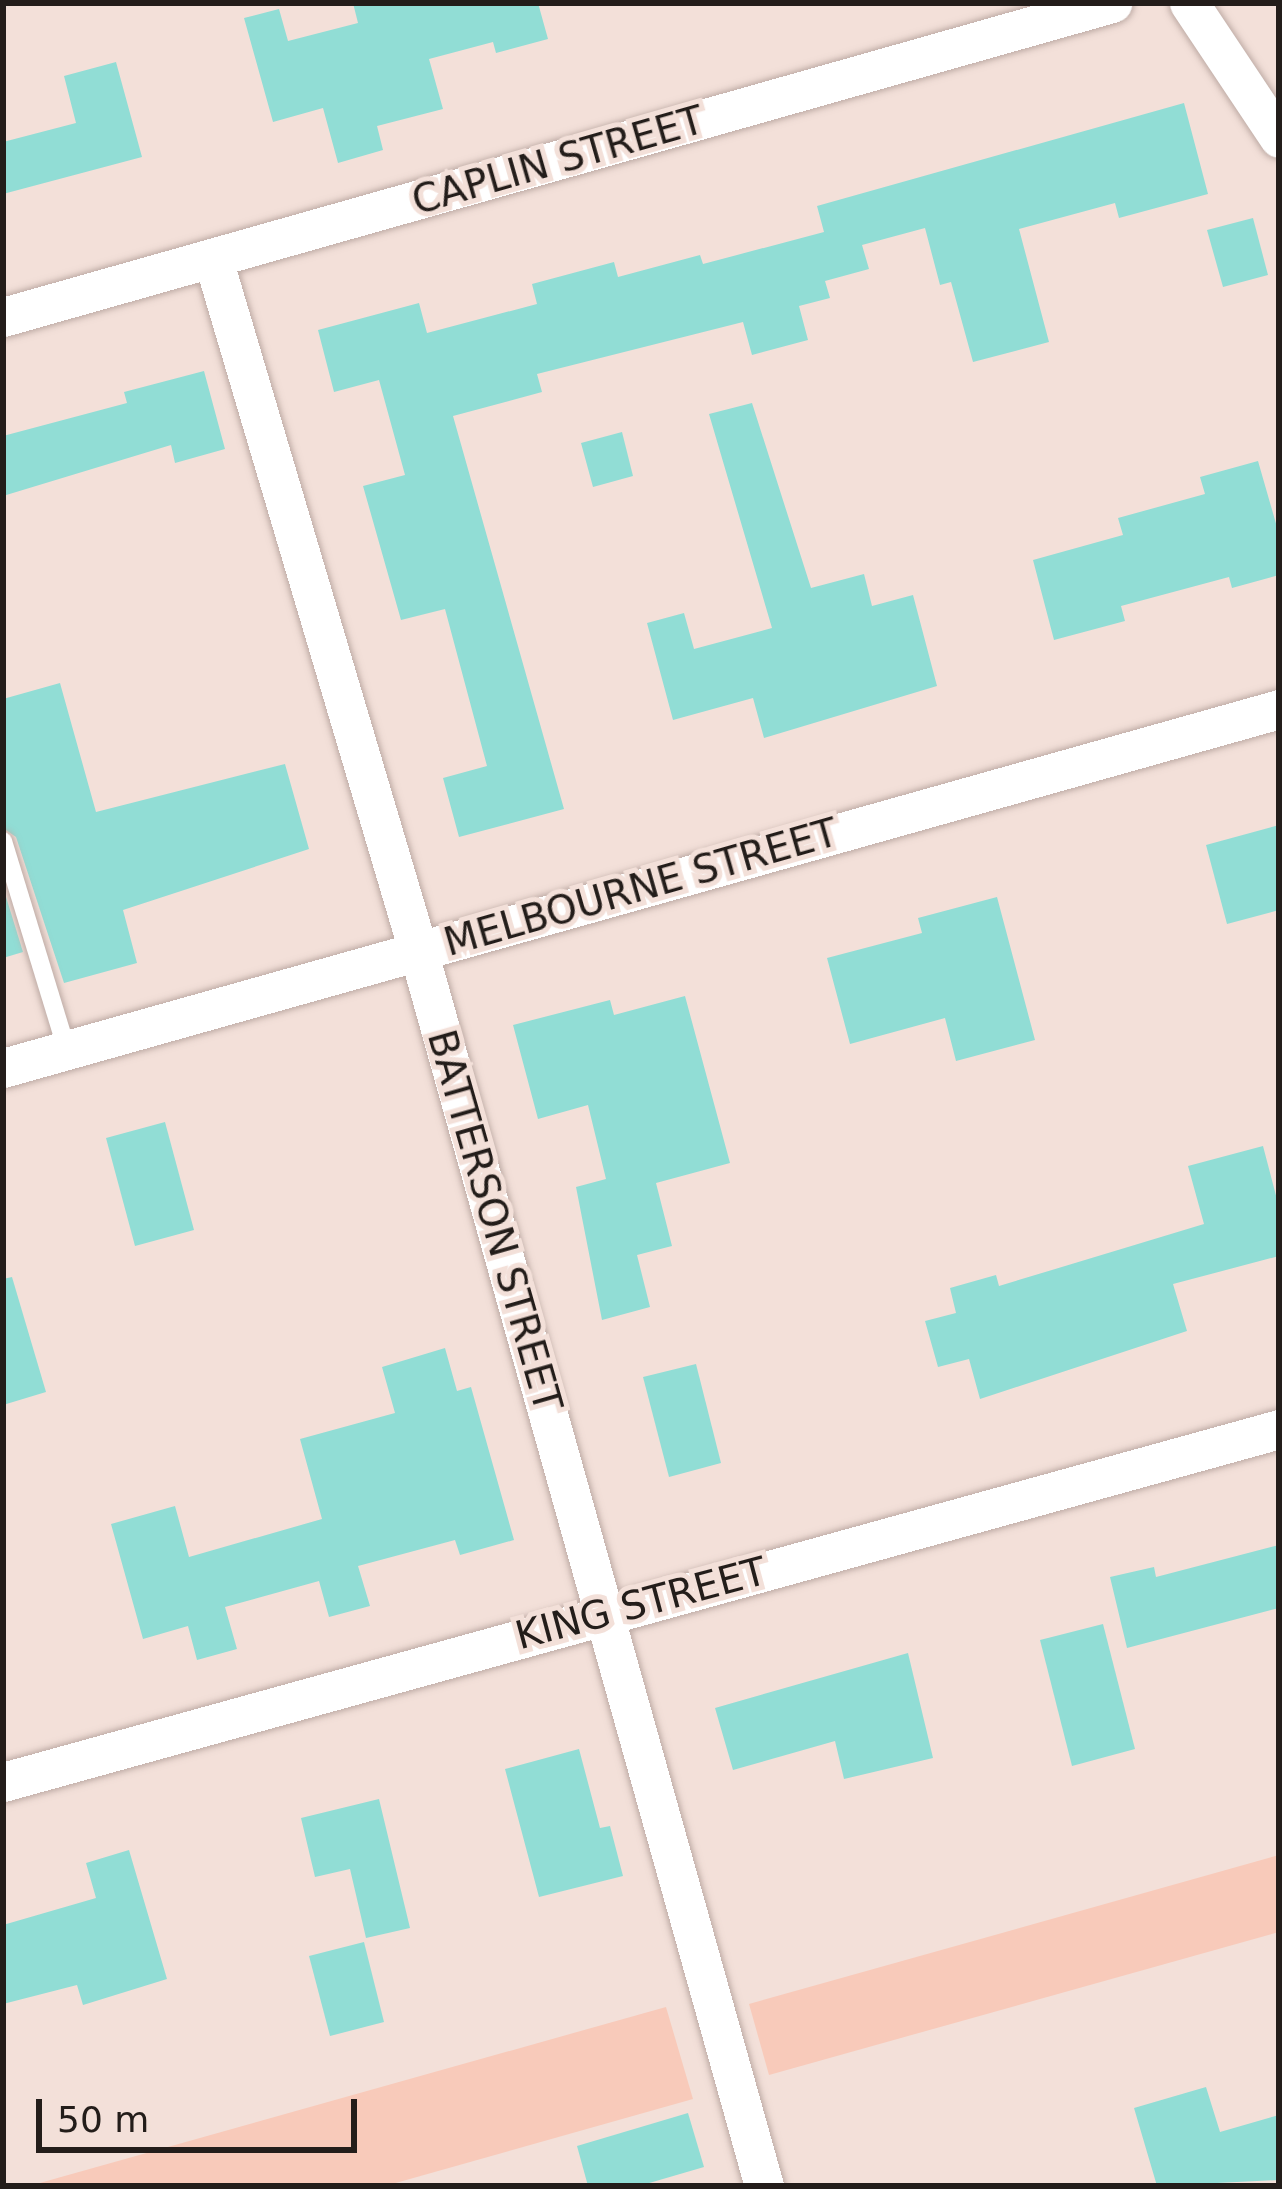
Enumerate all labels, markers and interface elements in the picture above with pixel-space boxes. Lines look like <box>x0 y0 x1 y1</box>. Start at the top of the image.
street label: CAPLIN STREET <box>407 97 709 225</box>
street label: MELBOURNE STREET <box>439 809 843 967</box>
street label: BATTERSON STREET <box>417 1025 571 1417</box>
street label: KING STREET <box>511 1548 771 1660</box>
scale bar <box>42 2075 363 2149</box>
text: 50 m <box>57 2099 149 2140</box>

